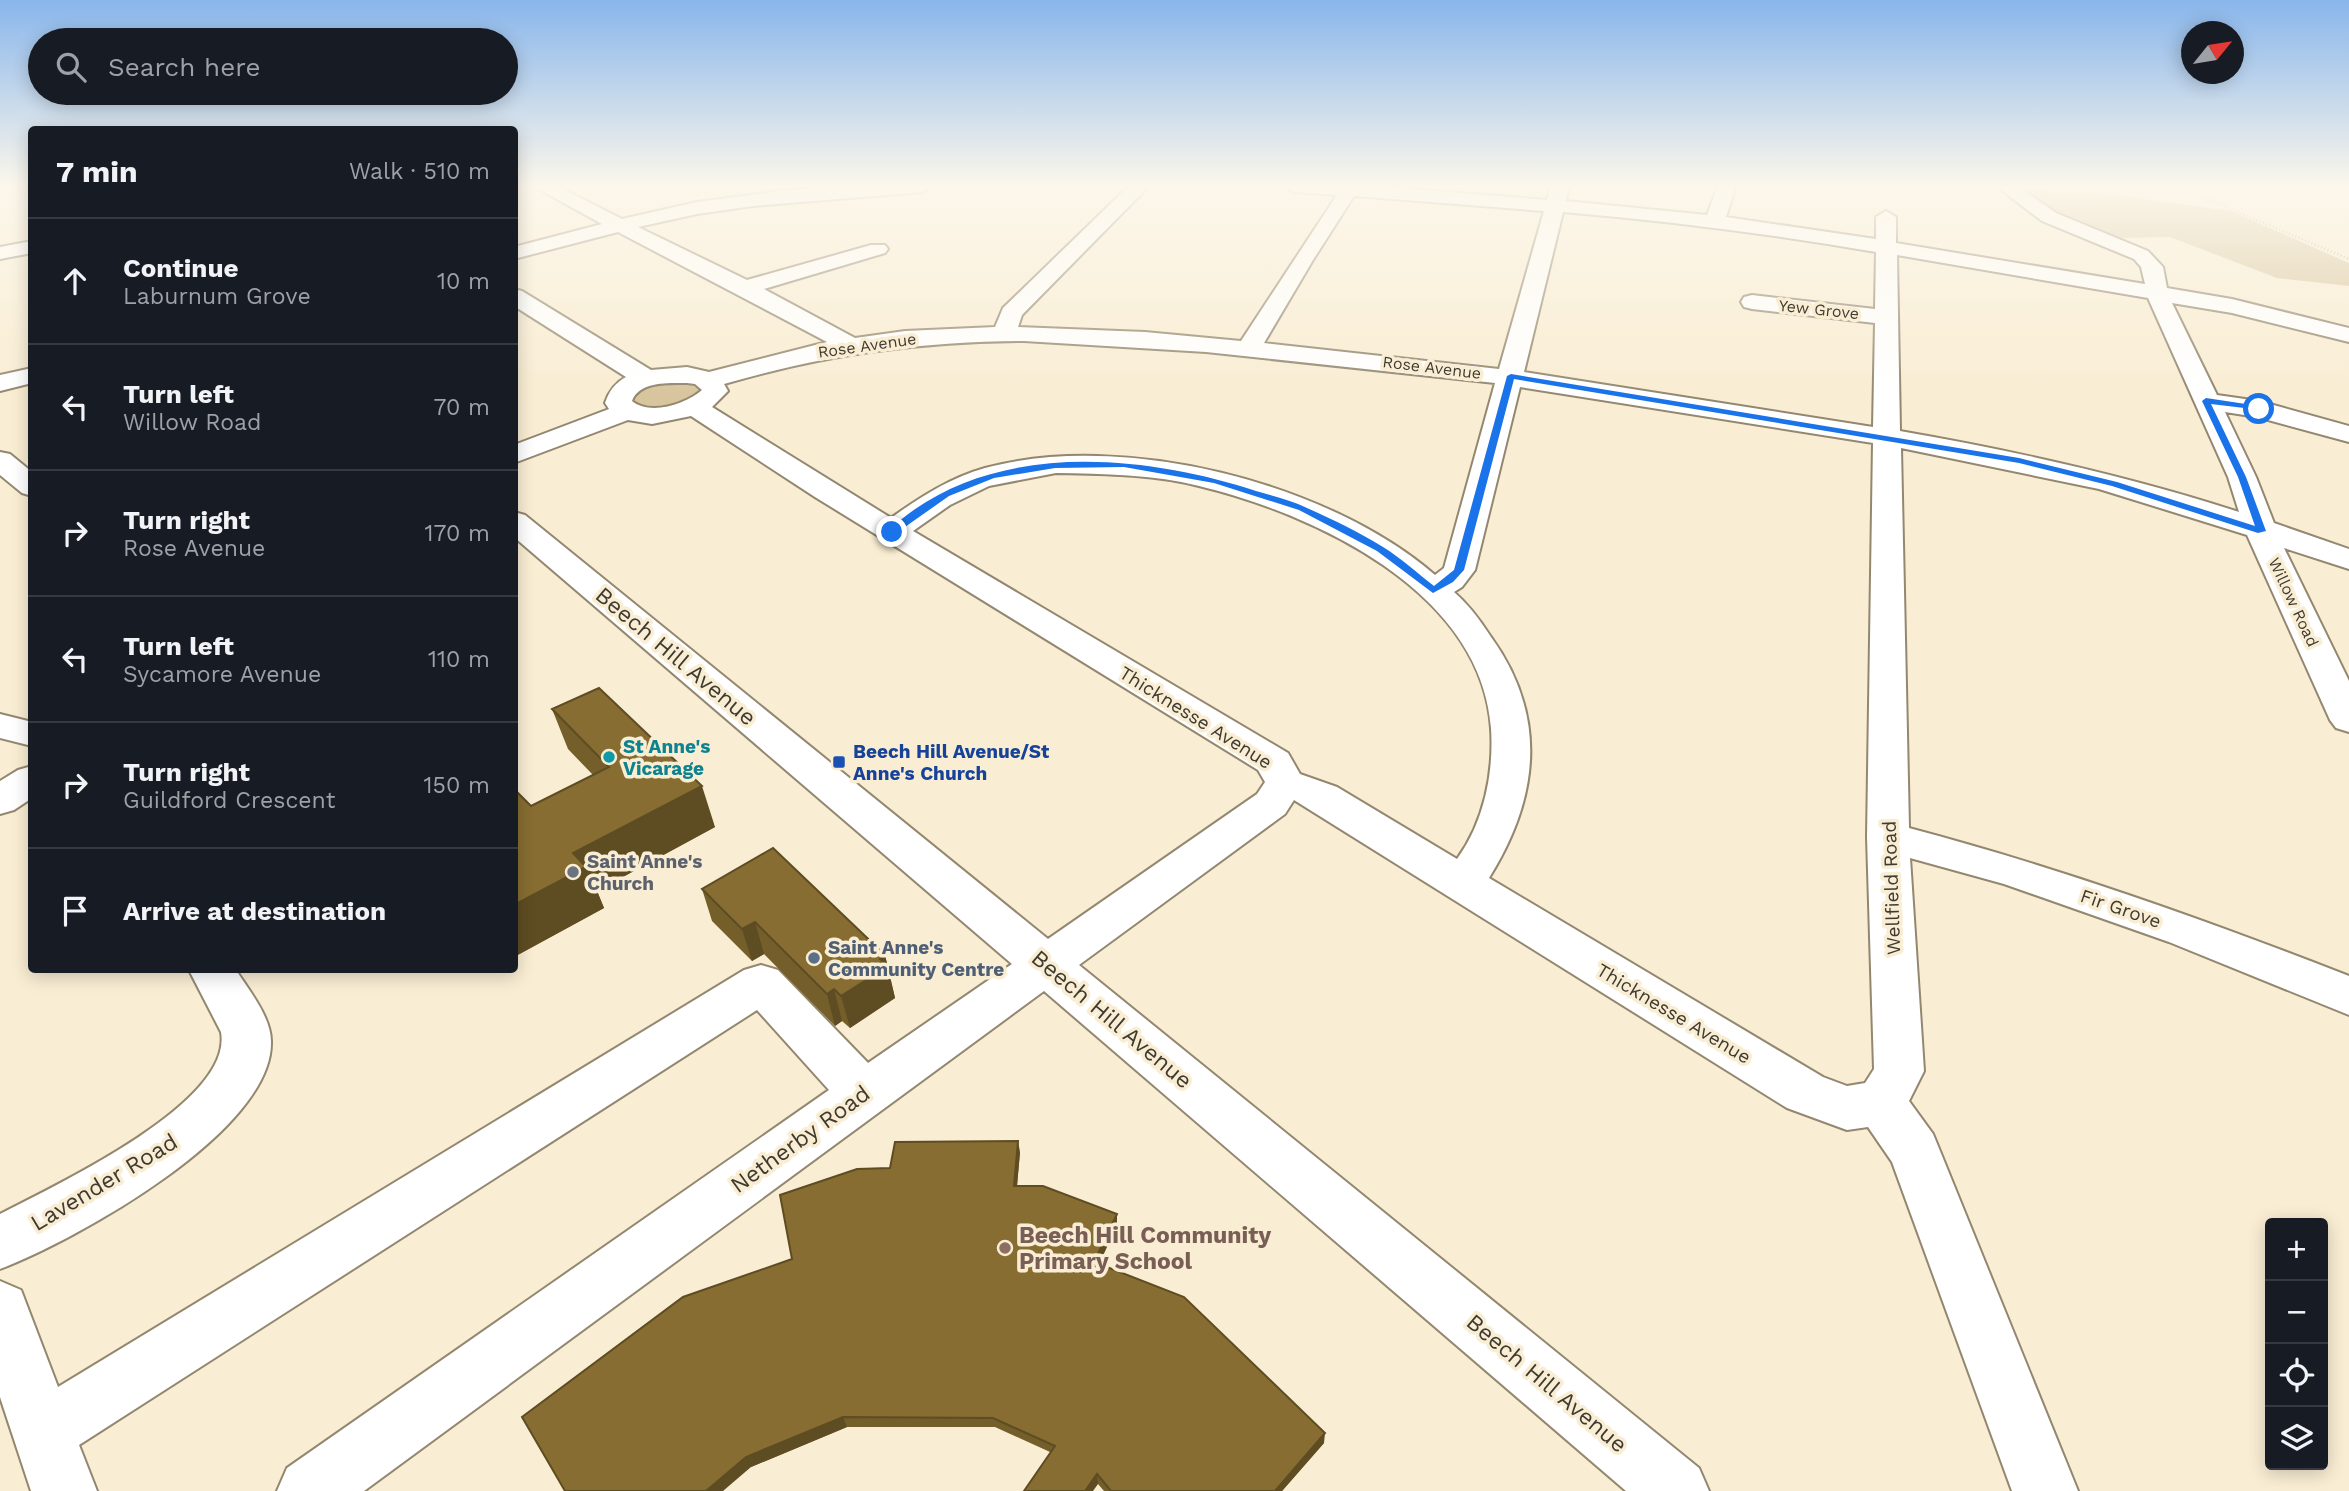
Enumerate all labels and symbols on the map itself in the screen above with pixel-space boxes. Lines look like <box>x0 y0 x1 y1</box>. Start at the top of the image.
north arrow <box>2181 21 2244 84</box>
street label: Yew Grove <box>1778 296 1860 323</box>
street label: Rose Avenue <box>817 329 917 362</box>
street label: Rose Avenue <box>1382 352 1482 383</box>
route start <box>2243 393 2274 424</box>
route end <box>876 516 907 547</box>
street label: Willow Road <box>2265 555 2323 650</box>
street label: Beech Hill Avenue <box>590 581 761 731</box>
street label: Thicknesse Avenue <box>1115 661 1276 774</box>
place label: St Anne's Vicarage <box>623 735 710 780</box>
place label: Beech Hill Avenue/St Anne's Church <box>853 740 1050 785</box>
marker: St Anne's Vicarage <box>601 749 617 765</box>
marker: Beech Hill Avenue/St Anne's Church <box>831 754 847 770</box>
street label: Wellfield Road <box>1878 820 1905 955</box>
place label: Saint Anne's Church <box>587 850 703 895</box>
marker: Saint Anne's Church <box>565 864 581 880</box>
street label: Fir Grove <box>2077 884 2164 933</box>
place label: Saint Anne's Community Centre <box>828 936 1004 981</box>
street label: Beech Hill Avenue <box>1026 944 1197 1094</box>
marker: Saint Anne's Community Centre <box>806 950 822 966</box>
street label: Thicknesse Avenue <box>1592 958 1755 1069</box>
street label: Netherby Road <box>725 1080 875 1199</box>
street label: Lavender Road <box>26 1128 183 1237</box>
place label: Beech Hill Community Primary School <box>1019 1222 1271 1275</box>
marker: Beech Hill Community Primary School <box>997 1240 1013 1256</box>
street label: Beech Hill Avenue <box>1461 1308 1632 1458</box>

